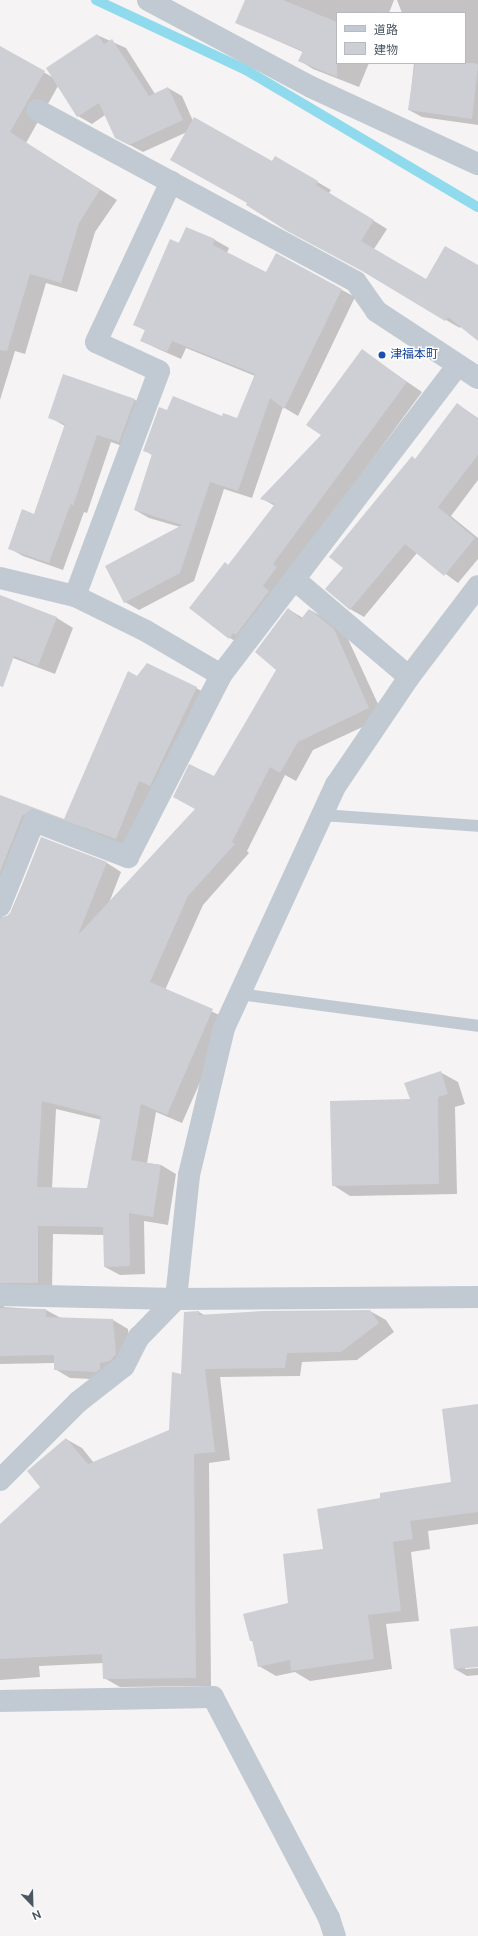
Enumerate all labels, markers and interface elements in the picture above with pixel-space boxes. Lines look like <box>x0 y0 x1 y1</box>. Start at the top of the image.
legend <box>336 12 466 64</box>
text: 道路 <box>374 23 398 37</box>
text: 建物 <box>374 43 398 57</box>
place label: 津福本町 <box>390 348 438 362</box>
marker: 津福本町 <box>377 350 387 360</box>
north arrow <box>12 1884 52 1924</box>
text: N <box>30 1908 43 1922</box>

